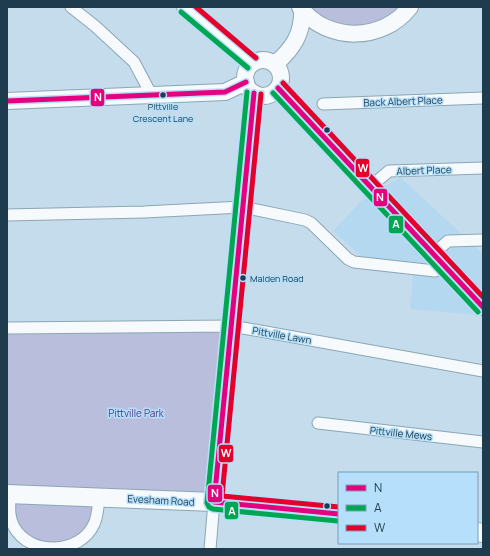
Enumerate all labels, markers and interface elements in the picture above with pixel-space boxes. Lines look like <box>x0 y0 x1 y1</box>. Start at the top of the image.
line badge: N <box>90 88 105 107</box>
text: N <box>94 89 102 104</box>
marker: Pittville Crescent Lane <box>158 90 168 100</box>
street label: Back Albert Place <box>363 93 443 109</box>
place label: Pittville Crescent Lane <box>133 100 193 125</box>
unlabelled marker <box>322 125 332 135</box>
line badge: W <box>355 158 370 178</box>
text: W <box>358 160 369 175</box>
street label: Albert Place <box>396 162 452 178</box>
line badge: N <box>373 188 388 207</box>
text: N <box>376 189 384 204</box>
line badge: A <box>388 215 404 234</box>
text: A <box>392 216 400 231</box>
place label: Malden Road <box>250 272 304 285</box>
marker: Malden Road <box>238 273 248 283</box>
street label: Pittville Lawn <box>251 323 313 347</box>
park label: Pittville Park <box>108 406 165 420</box>
street label: Pittville Mews <box>369 423 433 443</box>
line badge: W <box>218 444 234 463</box>
text: W <box>221 445 232 460</box>
legend <box>338 472 478 544</box>
text: N <box>374 479 382 496</box>
line badge: N <box>207 484 223 503</box>
text: N <box>211 485 219 500</box>
street label: Evesham Road <box>127 491 195 509</box>
text: A <box>374 499 382 516</box>
line badge: A <box>224 501 239 520</box>
unlabelled marker <box>322 501 332 511</box>
text: A <box>228 503 236 518</box>
text: W <box>374 519 386 536</box>

